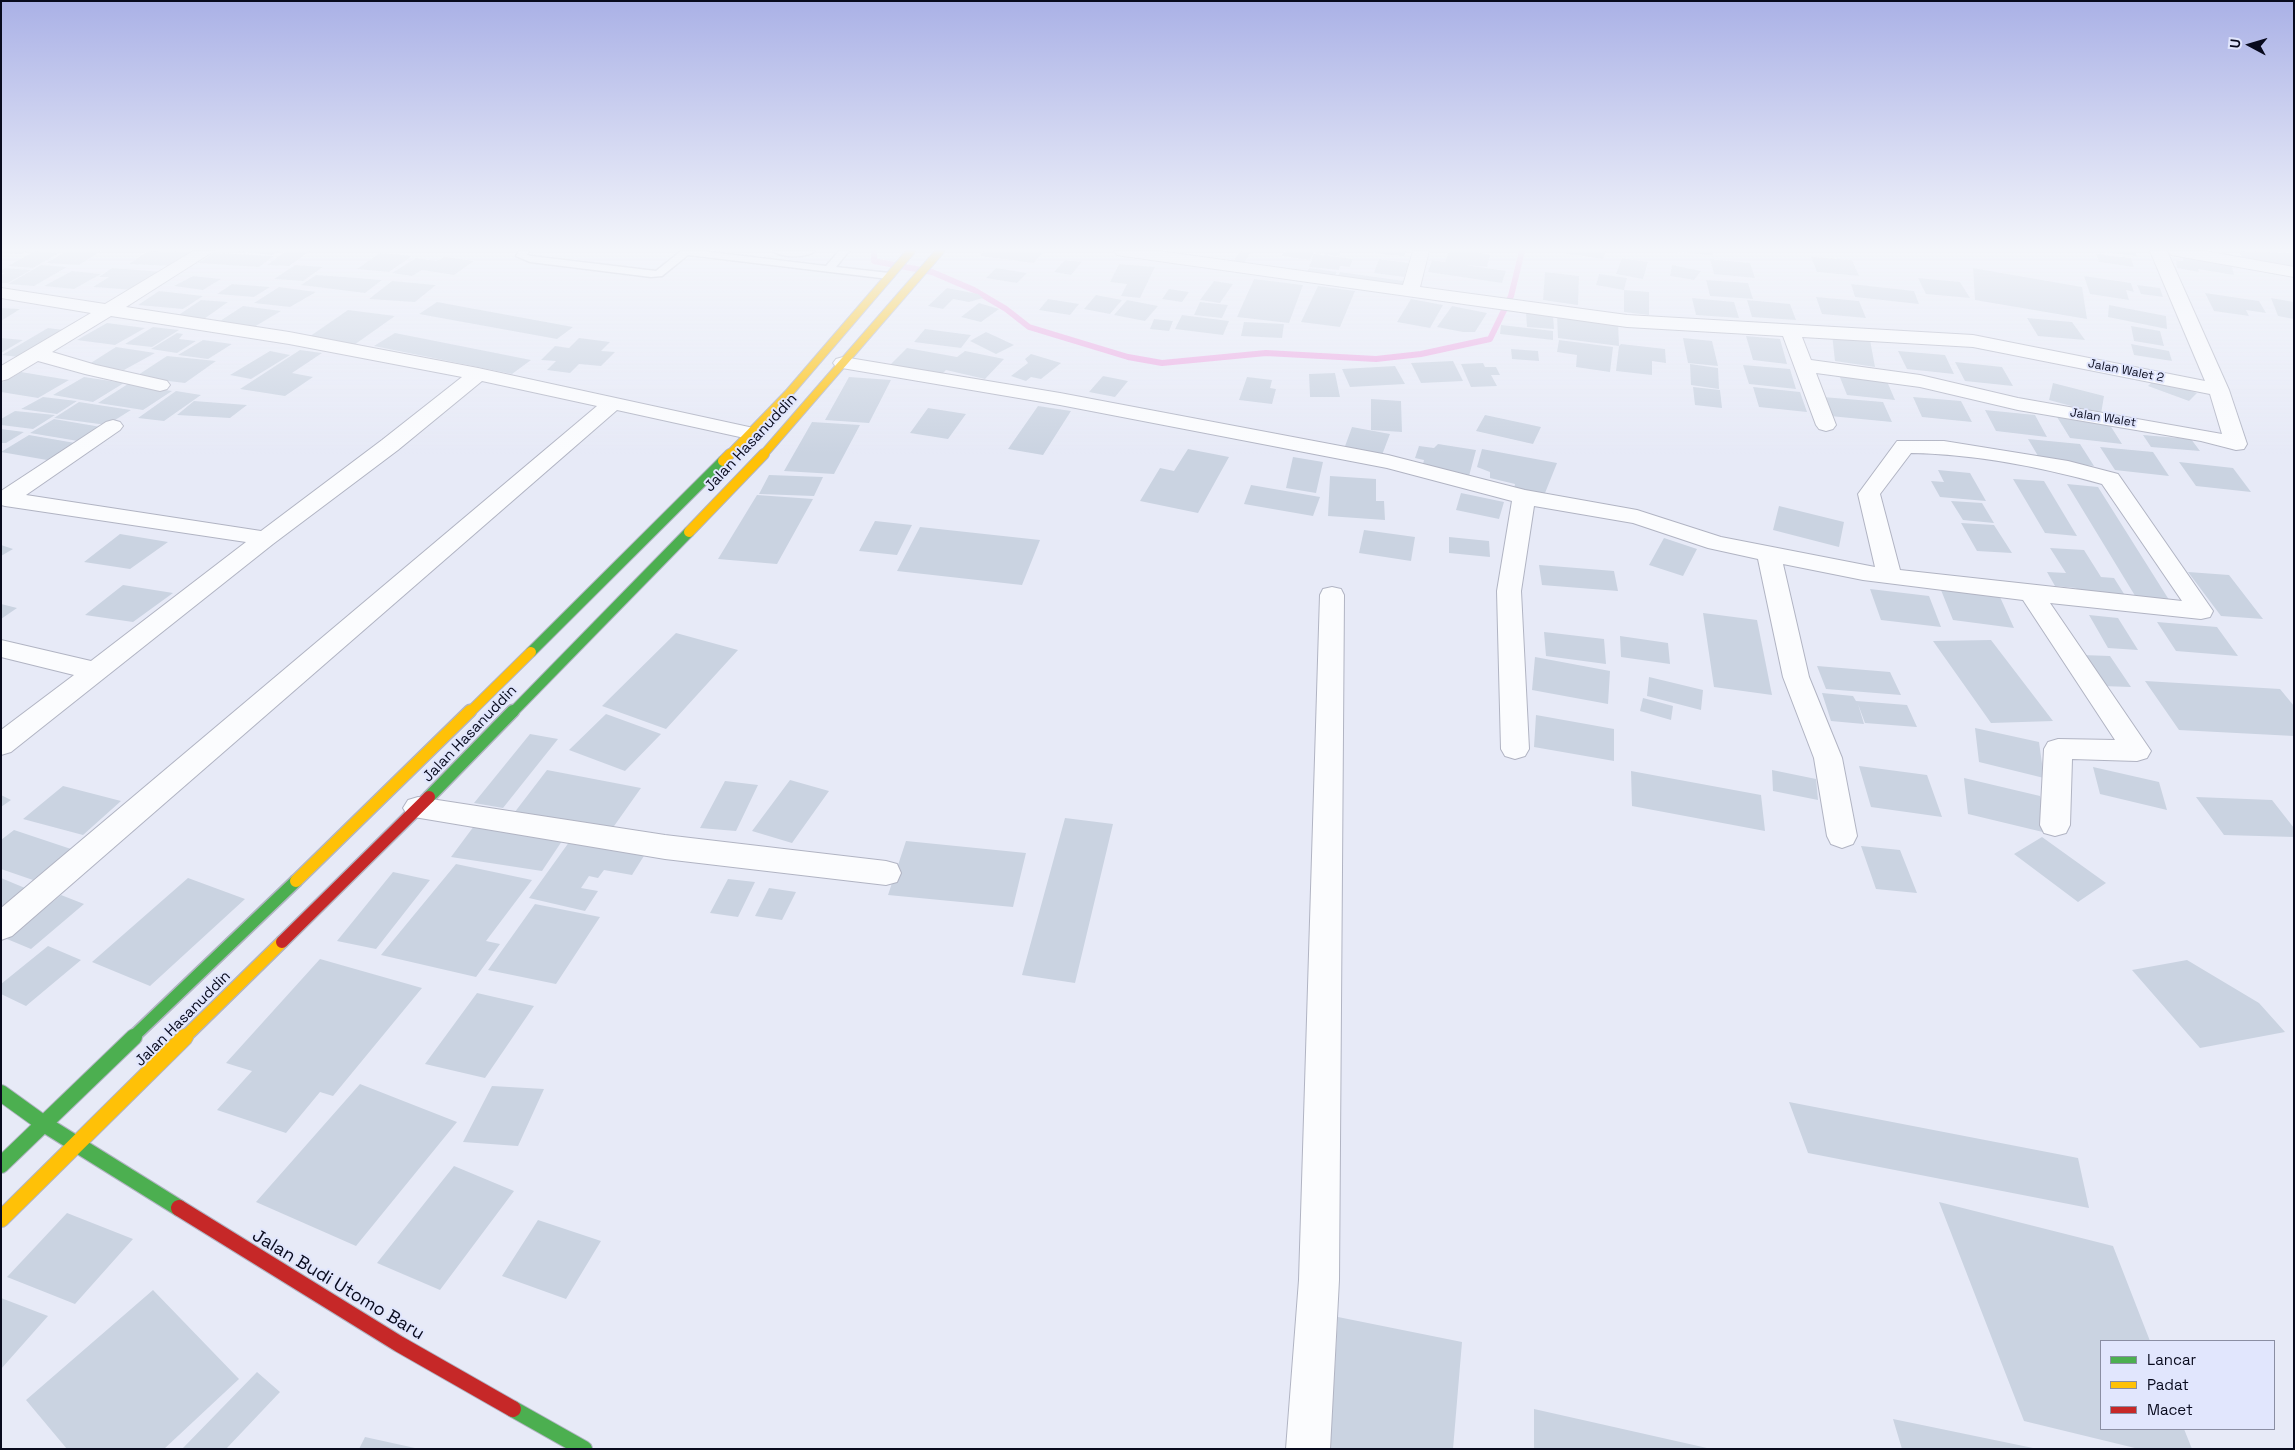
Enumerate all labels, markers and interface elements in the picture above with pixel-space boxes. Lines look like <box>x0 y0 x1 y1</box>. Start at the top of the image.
north arrow <box>2225 20 2275 70</box>
text: U <box>2226 38 2245 49</box>
street label: Jalan Walet 2 <box>2087 357 2165 385</box>
street label: Jalan Hasanuddin <box>701 390 801 496</box>
street label: Jalan Walet <box>2069 406 2137 430</box>
street label: Jalan Hasanuddin <box>419 682 521 786</box>
street label: Jalan Hasanuddin <box>131 967 235 1071</box>
street label: Jalan Budi Utomo Baru <box>248 1225 428 1345</box>
legend <box>2100 1340 2275 1430</box>
text: Lancar <box>2147 1350 2196 1369</box>
text: Padat <box>2147 1375 2189 1394</box>
text: Macet <box>2147 1400 2193 1419</box>

